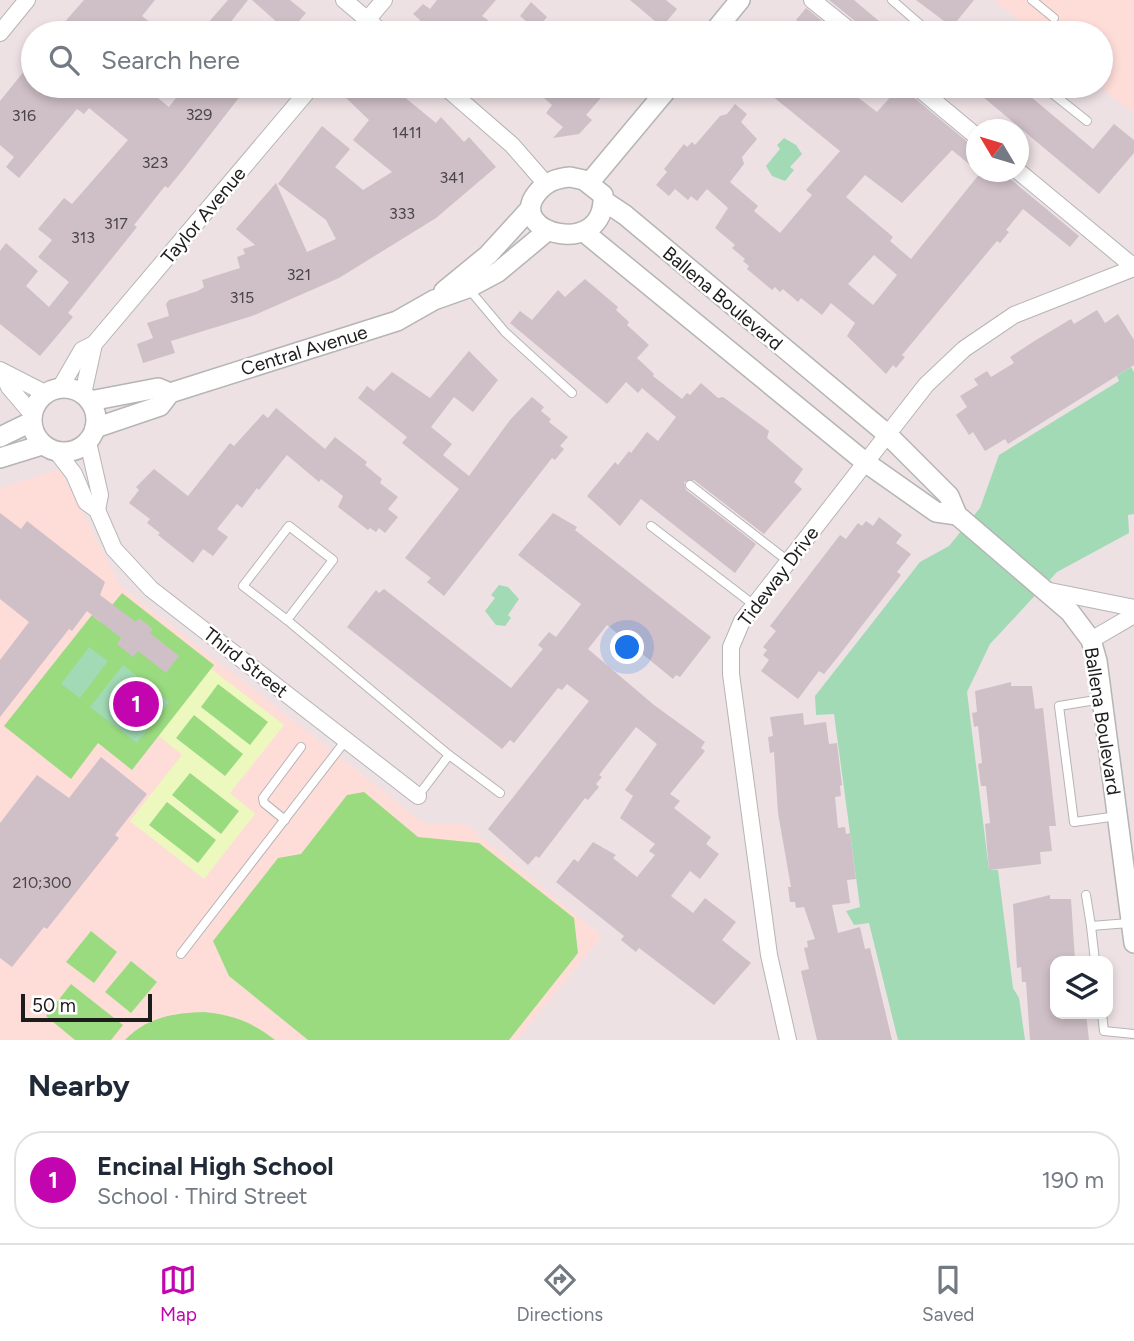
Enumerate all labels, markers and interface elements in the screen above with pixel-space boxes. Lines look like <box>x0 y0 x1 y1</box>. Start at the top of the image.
search box <box>21 21 1113 98</box>
icon: search <box>45 41 83 79</box>
text: Search here <box>101 44 240 76</box>
house number: 329 <box>186 105 212 124</box>
house number: 316 <box>12 106 36 125</box>
north arrow <box>966 119 1029 182</box>
house number: 1411 <box>392 123 422 142</box>
house number: 323 <box>142 153 168 172</box>
street label: Taylor Avenue <box>156 162 251 268</box>
house number: 341 <box>439 168 465 187</box>
house number: 333 <box>389 204 415 223</box>
house number: 317 <box>104 214 128 233</box>
house number: 313 <box>71 228 95 247</box>
street label: Ballena Boulevard <box>658 242 787 355</box>
house number: 321 <box>287 265 311 284</box>
house number: 315 <box>230 288 254 307</box>
street label: Central Avenue <box>238 320 370 381</box>
street label: Tideway Drive <box>733 522 823 631</box>
street label: Third Street <box>199 622 293 703</box>
your location <box>610 630 644 664</box>
street label: Ballena Boulevard <box>1079 645 1126 797</box>
pin: 1 <box>113 678 159 730</box>
house number: 210;300 <box>12 873 72 892</box>
map controls <box>1050 956 1113 1019</box>
button: layers <box>1050 956 1113 1019</box>
scale bar <box>21 991 152 1023</box>
text: 50 m <box>32 994 76 1017</box>
text: Nearby <box>28 1067 130 1104</box>
text: Encinal High School <box>97 1150 334 1182</box>
text: 1 <box>48 1166 58 1194</box>
text: 190 m <box>1041 1166 1104 1194</box>
text: School · Third Street <box>97 1182 308 1210</box>
tab: Map <box>159 1261 197 1326</box>
tab: Directions <box>516 1261 603 1326</box>
tab: Saved <box>922 1261 974 1326</box>

